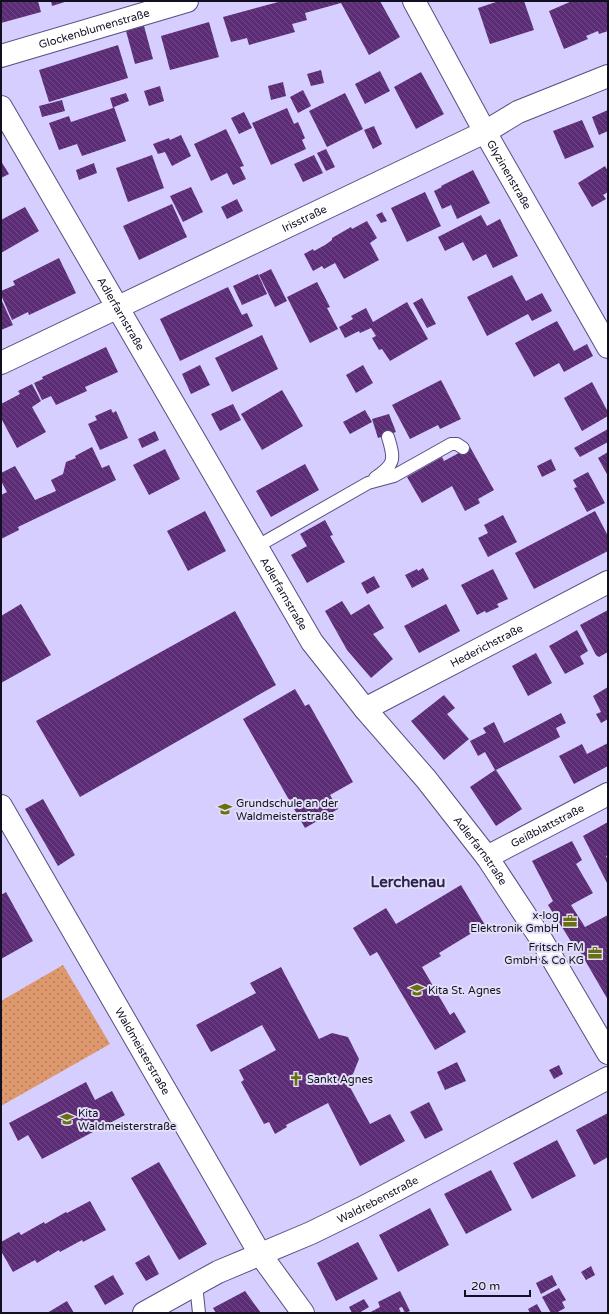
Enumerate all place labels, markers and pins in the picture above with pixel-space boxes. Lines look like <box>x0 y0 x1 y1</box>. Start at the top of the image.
place label: Grundschule an der Waldmeisterstraße <box>236 797 339 823</box>
school or university icon: Grundschule an der Waldmeisterstraße <box>217 801 233 817</box>
place label: x-log Elektronik GmbH <box>470 909 559 935</box>
office icon: x-log Elektronik GmbH <box>562 913 578 929</box>
place label: Fritsch FM GmbH & Co KG <box>504 941 584 967</box>
office icon: Fritsch FM GmbH & Co KG <box>587 945 603 961</box>
school or university icon: Kita St. Agnes <box>409 982 425 998</box>
place label: Kita St. Agnes <box>428 984 501 997</box>
church icon: Sankt Agnes <box>288 1071 304 1087</box>
place label: Sankt Agnes <box>307 1073 373 1086</box>
place label: Kita Waldmeisterstraße <box>78 1107 176 1133</box>
school or university icon: Kita Waldmeisterstraße <box>59 1111 75 1127</box>

